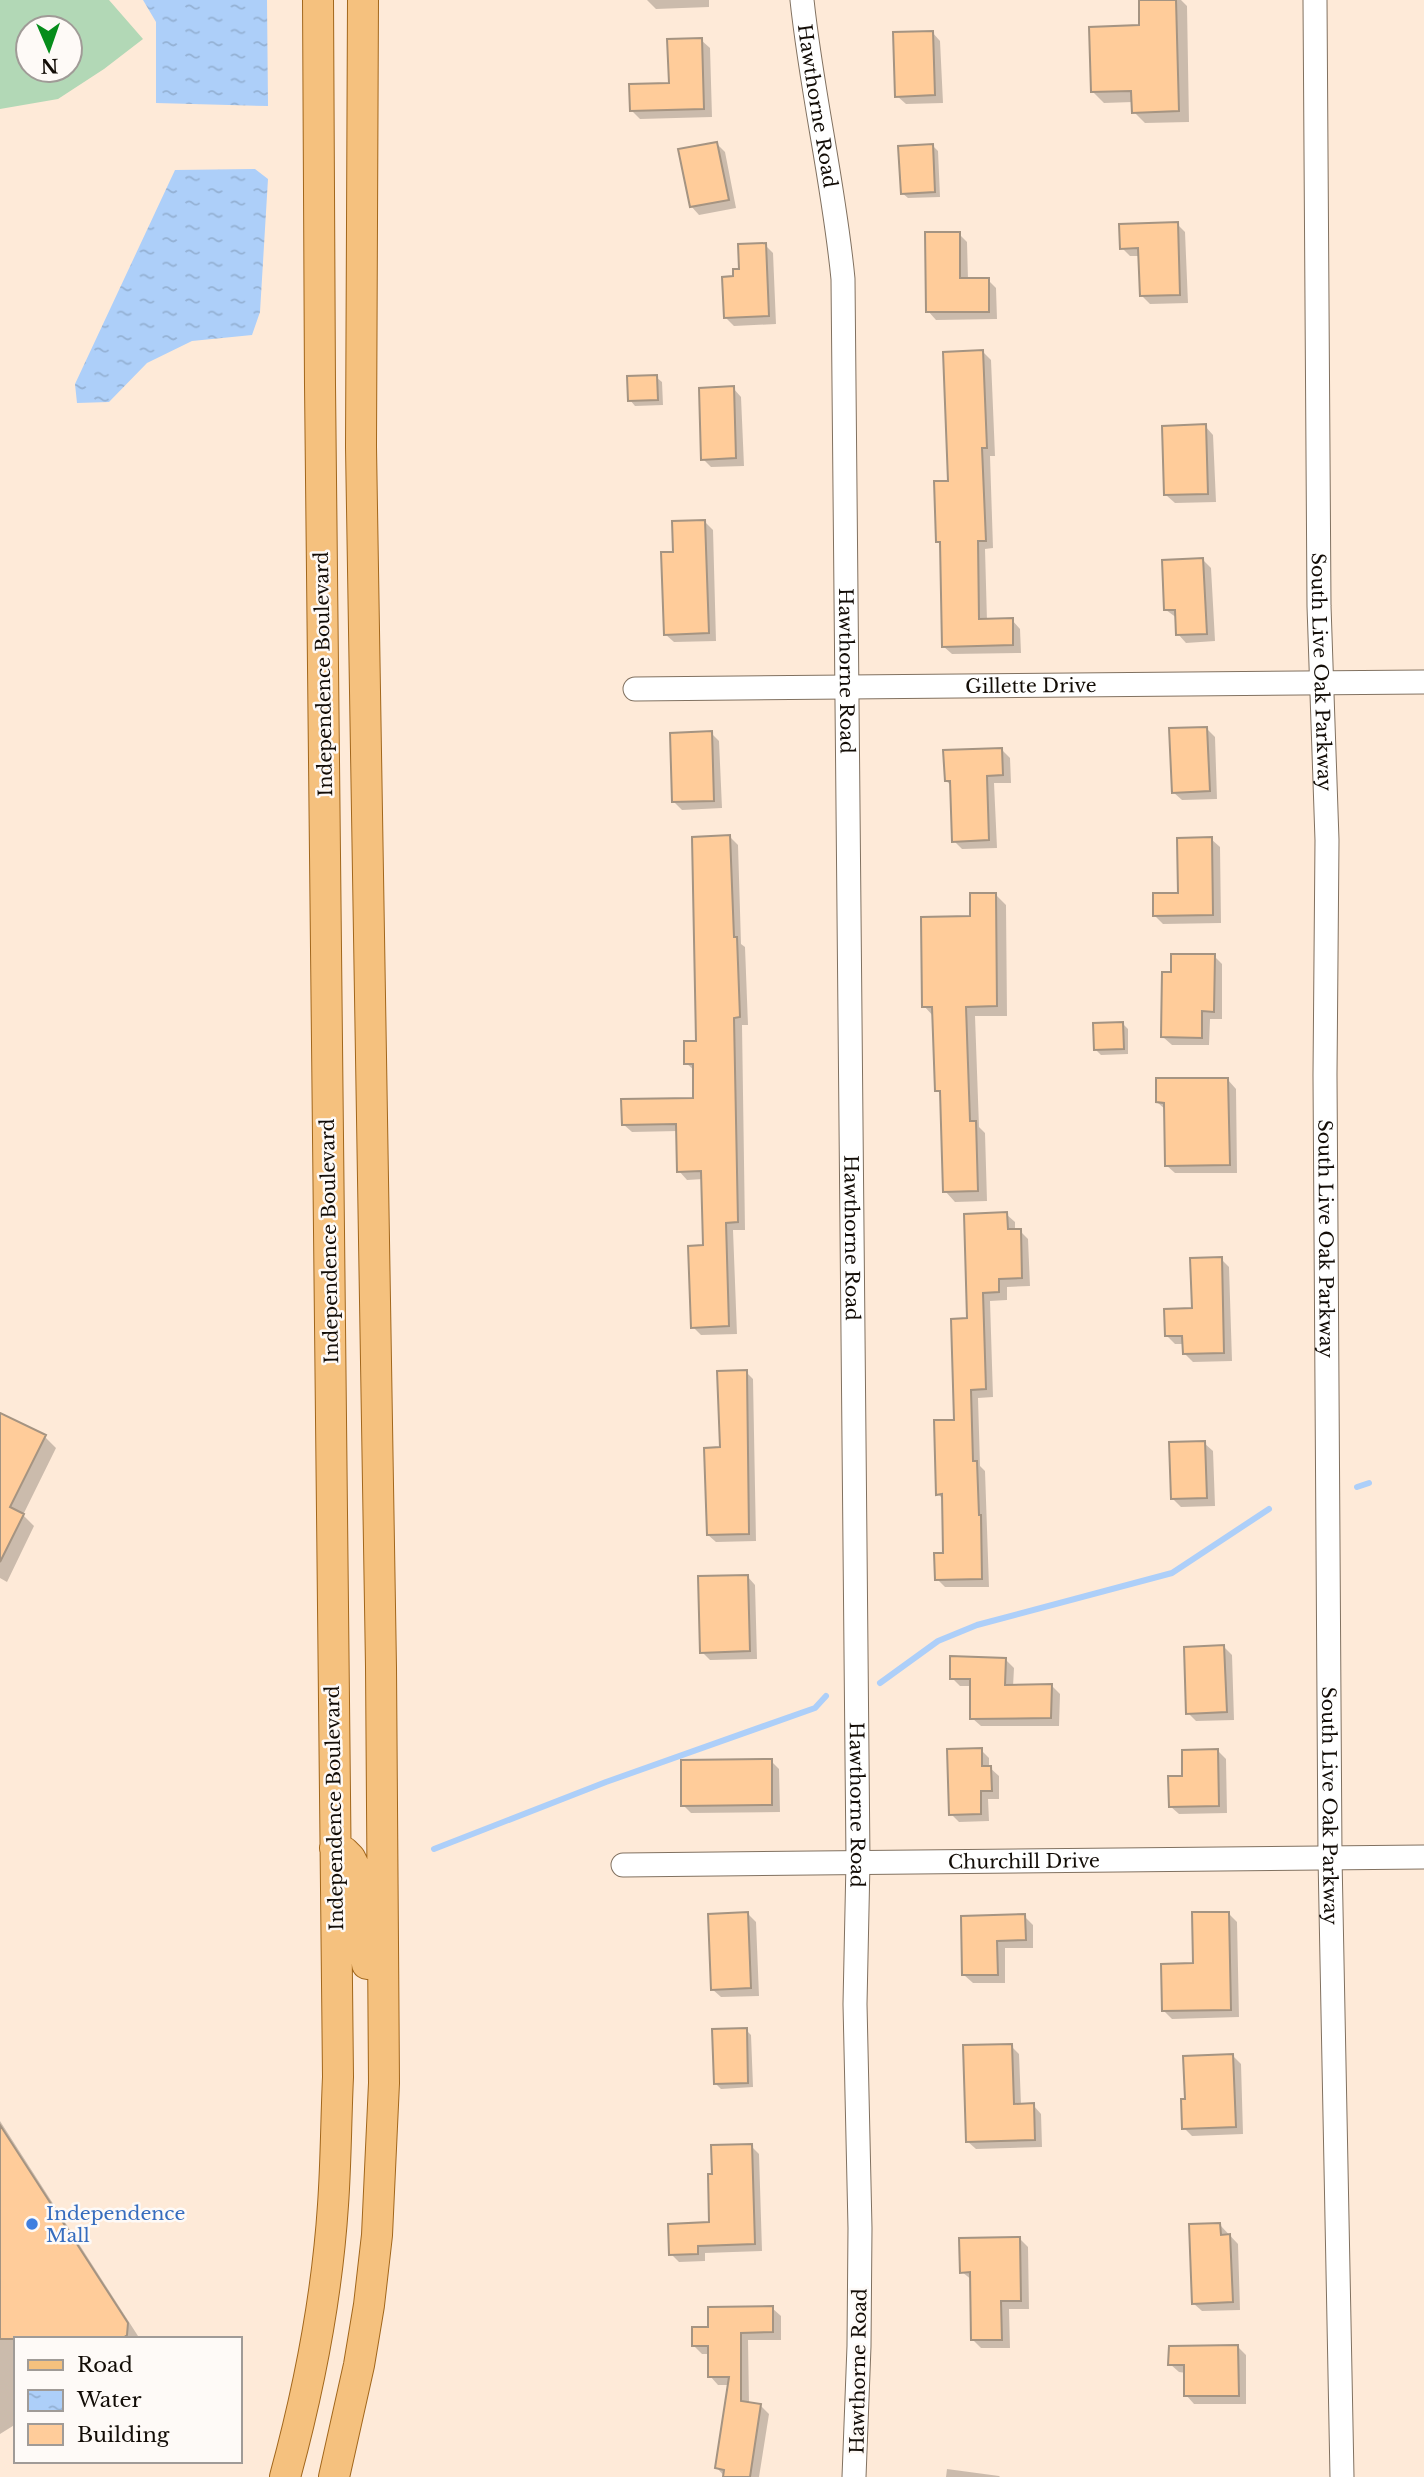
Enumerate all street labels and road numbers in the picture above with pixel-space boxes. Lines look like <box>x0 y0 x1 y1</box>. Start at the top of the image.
street label: Hawthorne Road <box>793 23 842 190</box>
street label: Independence Boulevard <box>310 551 337 797</box>
street label: South Live Oak Parkway <box>1307 553 1336 792</box>
street label: Hawthorne Road <box>834 588 859 754</box>
street label: Gillette Drive <box>965 674 1097 698</box>
street label: Independence Boulevard <box>316 1118 343 1364</box>
street label: South Live Oak Parkway <box>1313 1119 1338 1358</box>
street label: Hawthorne Road <box>839 1155 864 1321</box>
street label: Independence Boulevard <box>321 1685 348 1931</box>
street label: South Live Oak Parkway <box>1317 1686 1342 1925</box>
street label: Hawthorne Road <box>845 1722 869 1888</box>
street label: Churchill Drive <box>948 1849 1100 1874</box>
street label: Hawthorne Road <box>846 2288 871 2454</box>

